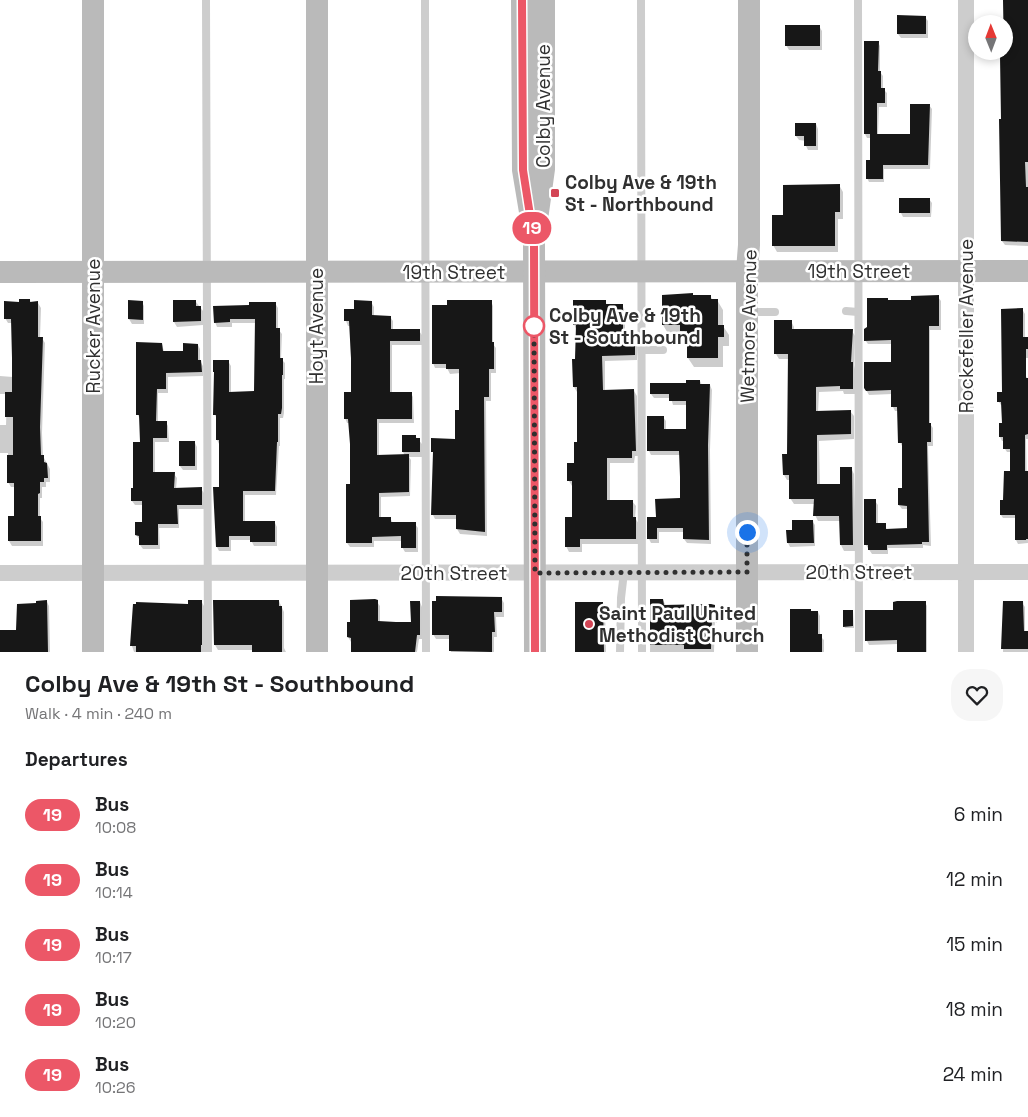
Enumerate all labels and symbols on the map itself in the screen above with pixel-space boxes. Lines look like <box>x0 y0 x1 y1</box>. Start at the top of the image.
north arrow <box>968 15 1012 60</box>
street label: Colby Avenue <box>531 44 556 168</box>
place label: Colby Ave & 19th St - Northbound <box>565 170 717 217</box>
marker: Colby Ave & 19th St - Northbound <box>549 187 561 199</box>
line badge: 19 <box>510 212 554 244</box>
street label: Rockefeller Avenue <box>954 239 979 413</box>
street label: Wetmore Avenue <box>735 249 762 403</box>
street label: Rucker Avenue <box>81 259 106 393</box>
street label: 19th Street <box>808 259 910 284</box>
street label: 19th Street <box>403 260 505 285</box>
street label: Hoyt Avenue <box>304 268 329 384</box>
place label: Colby Ave & 19th St - Southbound <box>549 303 701 350</box>
marker: Colby Ave & 19th St - Southbound <box>523 315 545 337</box>
your location <box>735 520 760 545</box>
street label: 20th Street <box>806 560 912 585</box>
street label: 20th Street <box>401 561 507 586</box>
place label: Saint Paul United Methodist Church <box>599 601 764 648</box>
marker: Saint Paul United Methodist Church <box>583 618 595 630</box>

